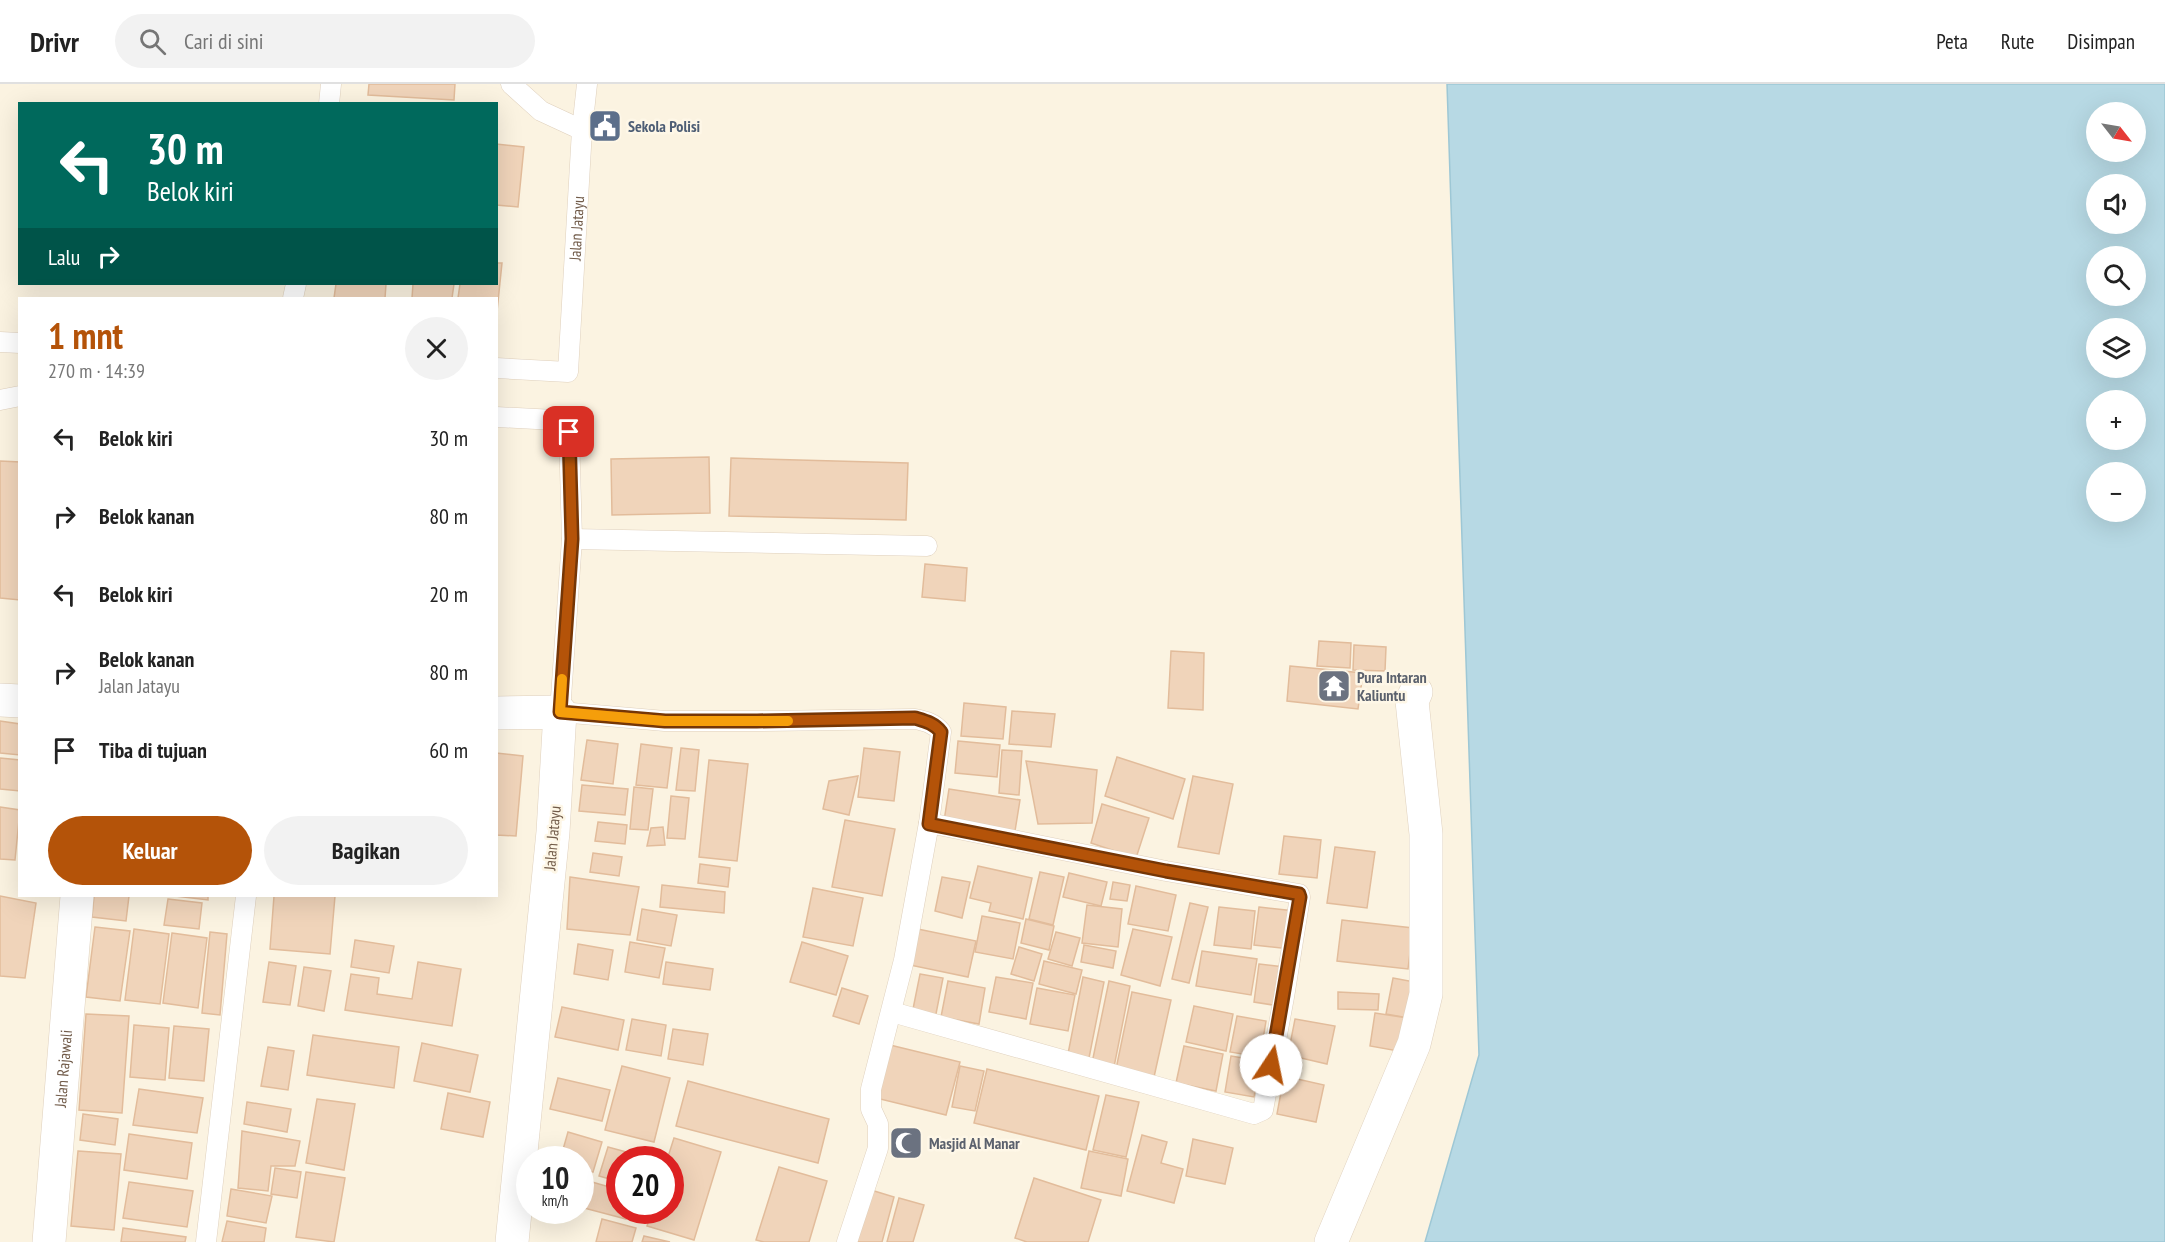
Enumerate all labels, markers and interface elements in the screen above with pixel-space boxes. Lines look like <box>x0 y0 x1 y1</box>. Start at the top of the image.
search box <box>115 14 535 68</box>
text: Drivr <box>30 23 79 60</box>
icon: search <box>136 25 169 58</box>
text: Cari di sini <box>184 27 264 55</box>
text: Peta <box>1936 28 1968 55</box>
text: Rute <box>2001 28 2034 55</box>
text: Disimpan <box>2067 28 2135 55</box>
north arrow <box>2086 102 2146 162</box>
map controls <box>2086 102 2146 522</box>
public building icon: Sekola Polisi <box>587 108 623 144</box>
place label: Sekola Polisi <box>628 116 701 136</box>
text: 30 m <box>147 121 224 176</box>
icon: left <box>48 126 126 204</box>
text: Belok kiri <box>147 174 234 208</box>
button: sound <box>2086 174 2146 234</box>
street label: Jalan Jatayu <box>564 195 588 262</box>
icon: right <box>92 240 125 273</box>
text: Lalu <box>48 243 80 271</box>
button: search <box>2086 246 2146 306</box>
text: 1 mnt <box>48 312 123 359</box>
button: close <box>405 317 468 380</box>
button: layers <box>2086 318 2146 378</box>
text: 270 m · 14:39 <box>48 358 145 384</box>
button: + <box>2086 390 2146 450</box>
pin <box>543 406 594 457</box>
icon: arrive <box>552 415 585 448</box>
icon: left <box>48 422 81 455</box>
text: Belok kiri <box>99 424 173 452</box>
text: 30 m <box>429 424 468 452</box>
button: − <box>2086 462 2146 522</box>
icon: right <box>48 500 81 533</box>
text: Belok kanan <box>99 502 194 530</box>
text: 80 m <box>429 502 468 530</box>
icon: left <box>48 578 81 611</box>
text: Belok kiri <box>99 580 173 608</box>
text: 20 m <box>429 580 468 608</box>
text: Belok kanan <box>99 645 194 673</box>
icon: right <box>48 656 81 689</box>
text: 80 m <box>429 658 468 686</box>
place label: Pura Intaran Kaliuntu <box>1357 667 1427 705</box>
temple icon: Pura Intaran Kaliuntu <box>1316 668 1352 704</box>
text: Jalan Jatayu <box>99 673 180 699</box>
icon: arrive <box>48 734 81 767</box>
text: Tiba di tujuan <box>99 736 207 764</box>
text: 60 m <box>429 736 468 764</box>
street label: Jalan Jatayu <box>539 805 565 872</box>
button: Keluar <box>48 816 252 885</box>
button: Bagikan <box>264 816 468 885</box>
street label: Jalan Rajawali <box>50 1029 76 1109</box>
position arrow <box>1239 1033 1303 1097</box>
mosque icon: Masjid Al Manar <box>888 1125 924 1161</box>
place label: Masjid Al Manar <box>929 1133 1020 1153</box>
speed limit sign: 20 <box>606 1146 684 1224</box>
text: 10 <box>541 1158 569 1197</box>
text: km/h <box>542 1191 568 1210</box>

